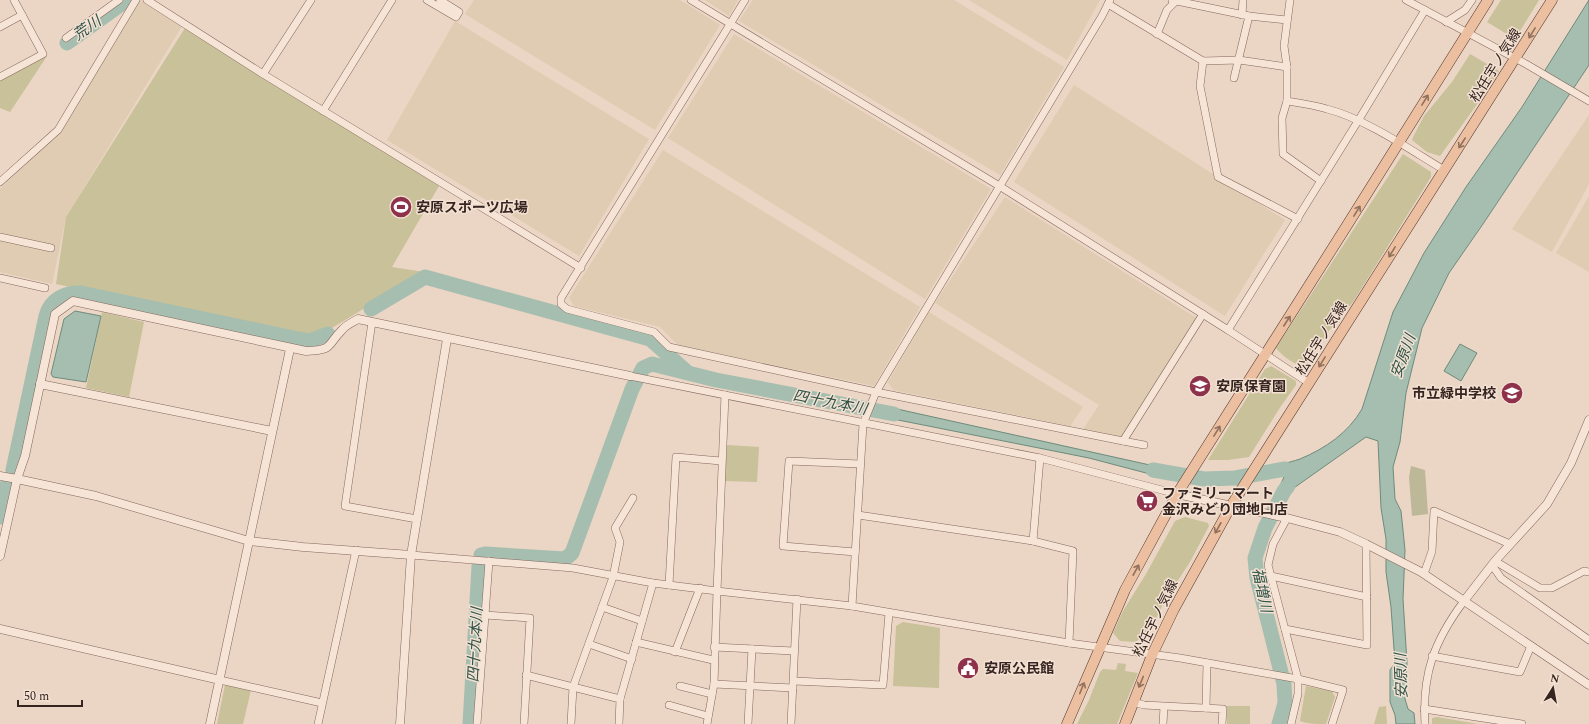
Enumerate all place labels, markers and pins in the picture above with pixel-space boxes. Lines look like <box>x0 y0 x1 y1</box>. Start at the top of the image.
sports icon: 安原スポーツ広場 <box>388 194 414 220</box>
place label: 安原スポーツ広場 <box>416 197 528 218</box>
school or university icon: 安原保育園 <box>1187 373 1213 399</box>
place label: 安原保育園 <box>1216 376 1286 397</box>
school or university icon: 市立緑中学校 <box>1499 380 1525 406</box>
place label: 市立緑中学校 <box>1412 383 1496 404</box>
place label: ファミリーマート 金沢みどり団地口店 <box>1162 483 1288 520</box>
supermarket icon: ファミリーマート 金沢みどり団地口店 <box>1134 488 1160 514</box>
public building icon: 安原公民館 <box>955 655 981 681</box>
place label: 安原公民館 <box>984 658 1054 679</box>

